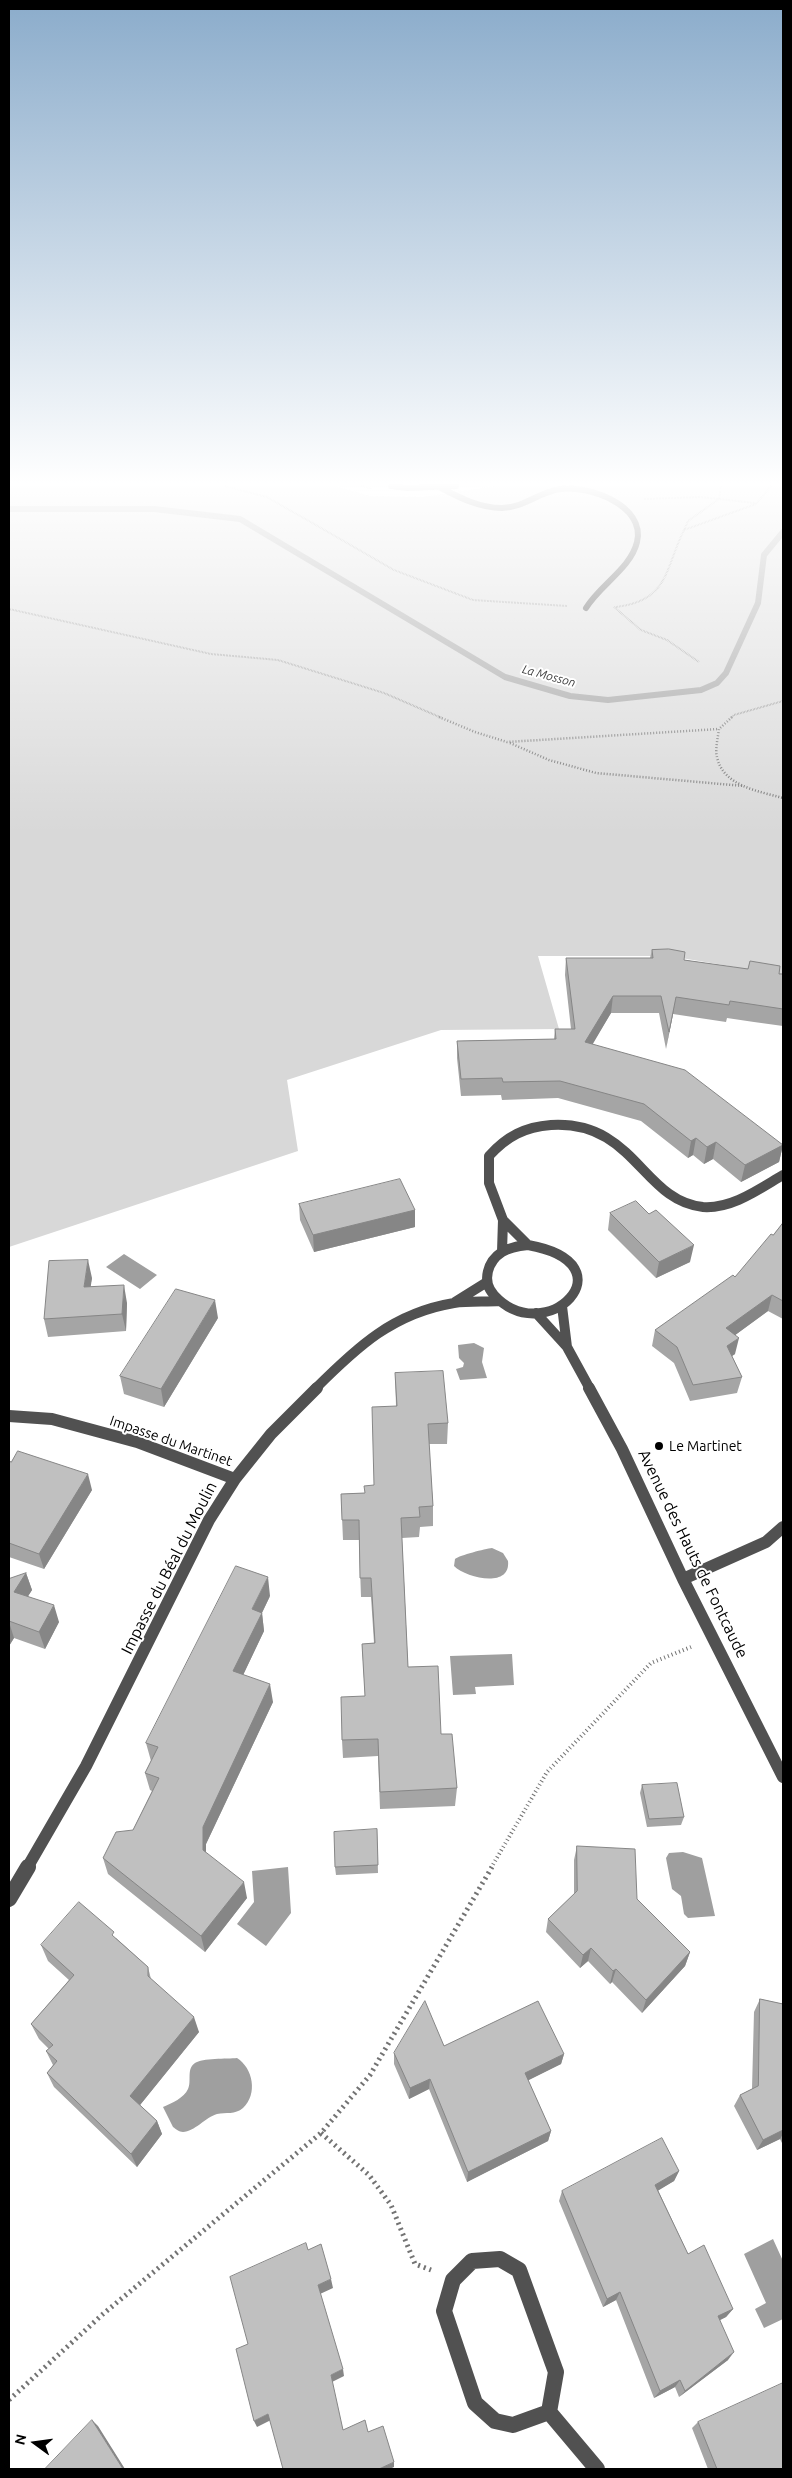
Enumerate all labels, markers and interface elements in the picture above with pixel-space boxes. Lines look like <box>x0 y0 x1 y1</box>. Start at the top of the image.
water label: La Mosson <box>521 662 577 690</box>
street label: Impasse du Martinet <box>108 1412 234 1470</box>
place label: Le Martinet <box>669 1438 742 1454</box>
marker: Le Martinet <box>653 1440 665 1452</box>
street label: Avenue des Hauts de Fontcaude <box>634 1447 752 1661</box>
street label: Impasse du Béal du Moulin <box>117 1479 221 1657</box>
north arrow <box>10 2418 60 2468</box>
text: N <box>11 2432 29 2446</box>

